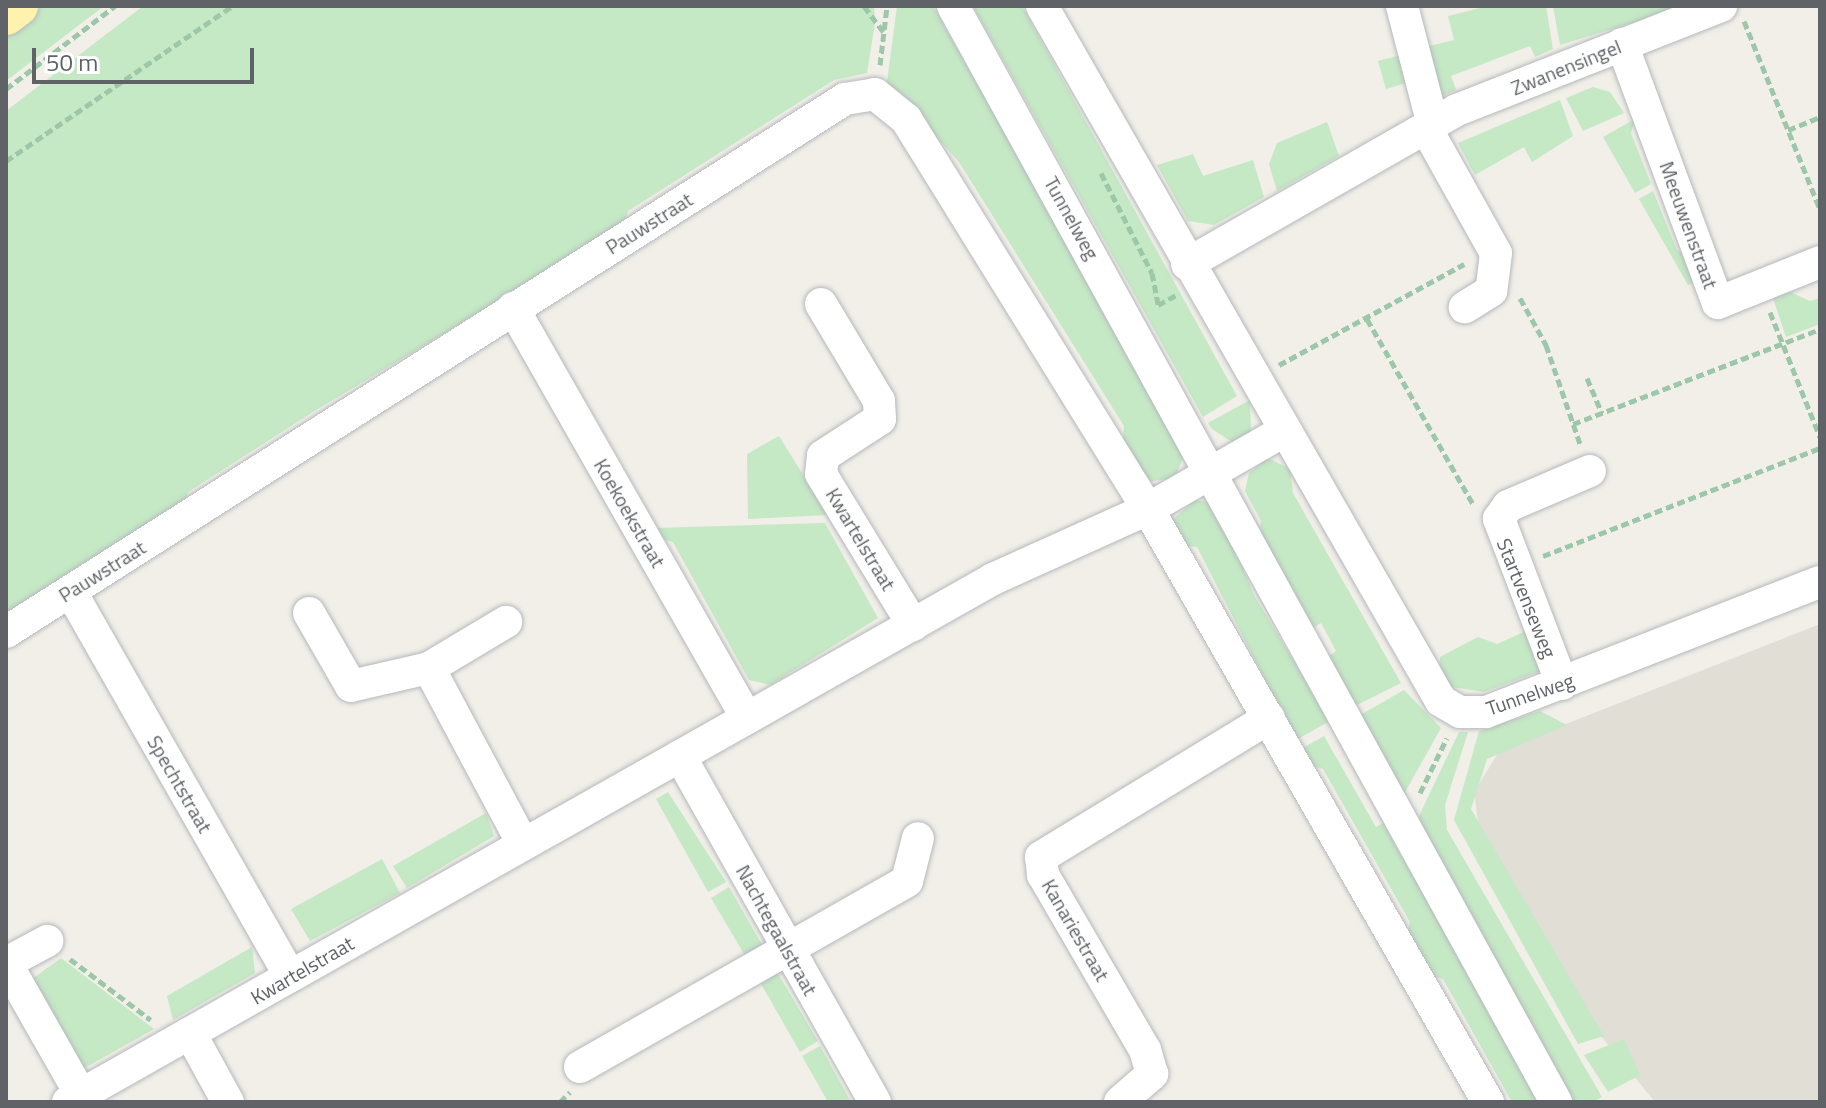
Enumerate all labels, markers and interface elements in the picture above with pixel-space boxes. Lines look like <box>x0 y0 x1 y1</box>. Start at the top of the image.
scale bar <box>36 32 258 82</box>
street label: Zwanensingel <box>1507 34 1625 100</box>
text: 50 m <box>46 44 98 80</box>
street label: Meeuwenstraat <box>1655 158 1723 292</box>
street label: Tunnelweg <box>1039 172 1105 264</box>
street label: Pauwstraat <box>601 187 697 259</box>
street label: Koekoekstraat <box>589 454 671 572</box>
street label: Kwartelstraat <box>821 484 901 594</box>
street label: Pauwstraat <box>54 535 150 607</box>
street label: Startvenseweg <box>1492 535 1562 661</box>
street label: Tunnelweg <box>1483 668 1577 720</box>
street label: Spechtstraat <box>143 731 217 837</box>
street label: Nachtegaalstraat <box>731 861 823 999</box>
street label: Kanariestraat <box>1037 875 1115 985</box>
street label: Kwartelstraat <box>246 931 358 1009</box>

